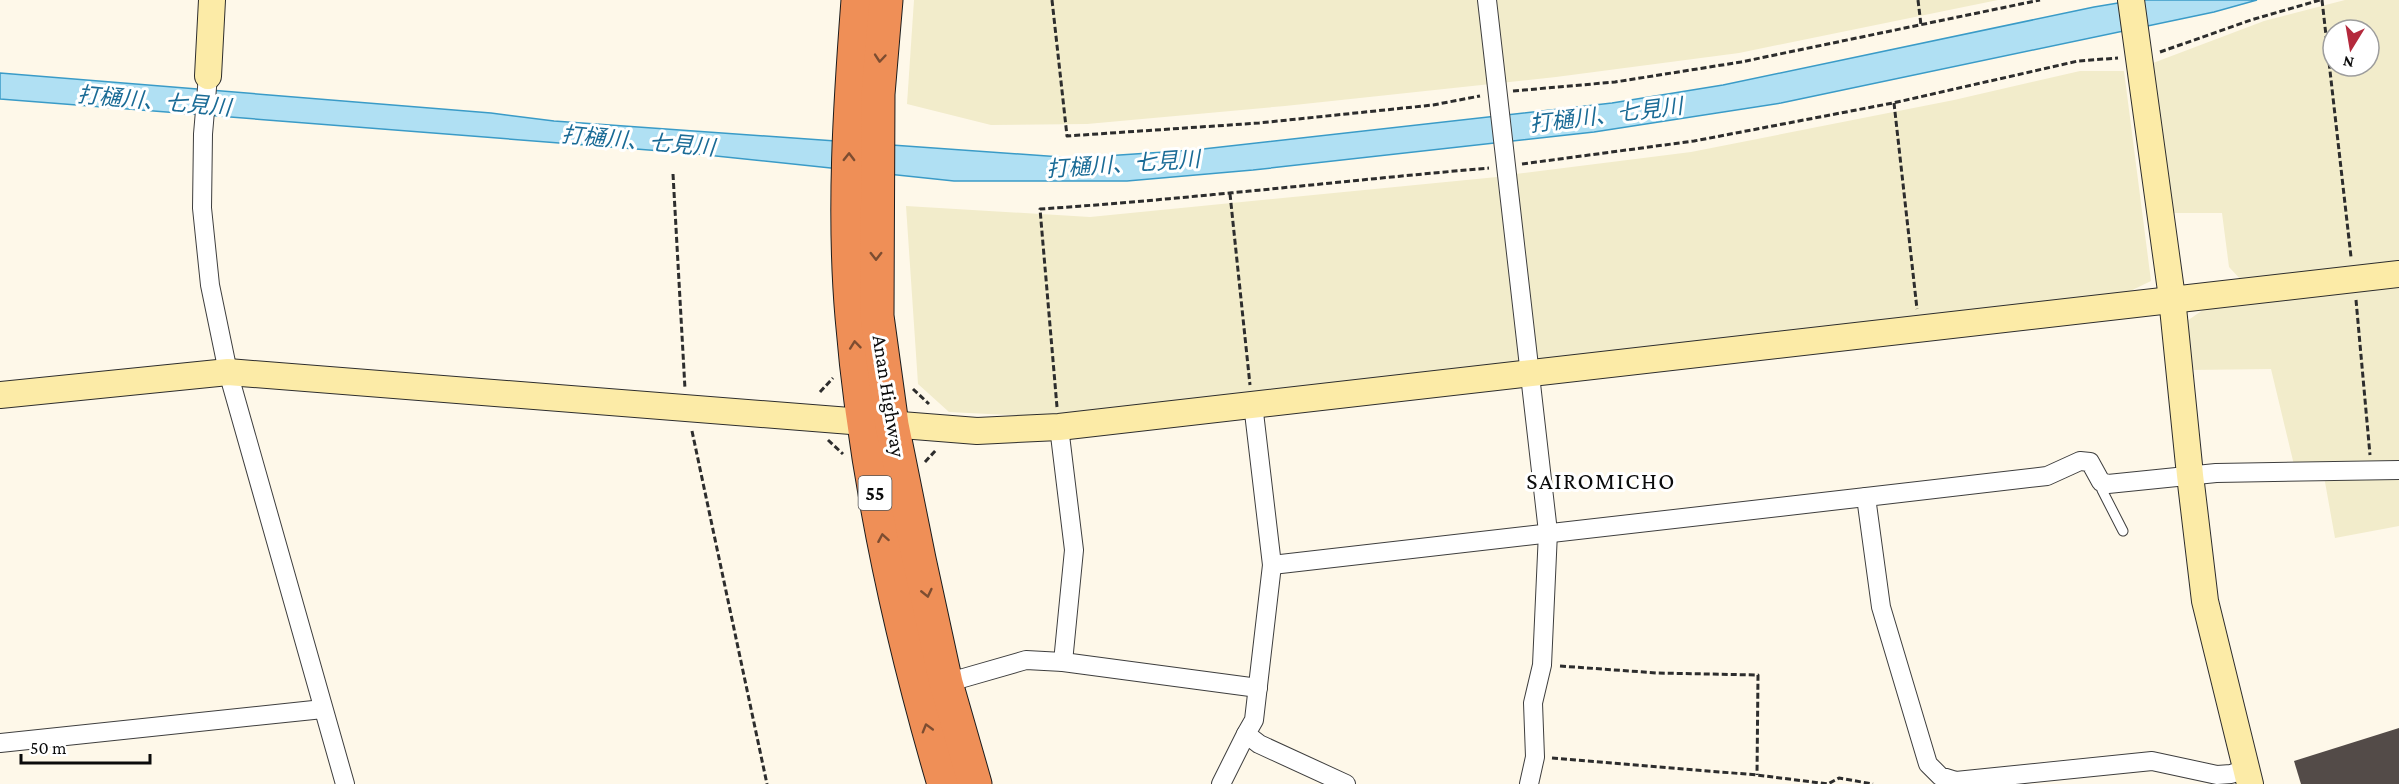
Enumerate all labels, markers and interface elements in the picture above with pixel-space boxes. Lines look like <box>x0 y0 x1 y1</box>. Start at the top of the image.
north arrow <box>2321 18 2381 78</box>
text: N <box>2341 53 2355 72</box>
one-way arrow <box>874 54 887 63</box>
water label: 打樋川、七見川 <box>76 82 234 120</box>
water label: 打樋川、七見川 <box>1528 93 1686 137</box>
water label: 打樋川、七見川 <box>560 122 718 160</box>
water label: 打樋川、七見川 <box>1045 146 1203 182</box>
one-way arrow <box>843 153 855 162</box>
one-way arrow <box>870 251 882 260</box>
street label: Anan Highway <box>867 333 911 459</box>
one-way arrow <box>849 341 862 350</box>
district label: SAIROMICHO <box>1526 467 1676 494</box>
road number: 55 <box>858 476 892 510</box>
one-way arrow <box>877 533 890 543</box>
one-way arrow <box>919 588 932 598</box>
one-way arrow <box>922 723 934 734</box>
scale bar <box>21 727 150 765</box>
text: 50 m <box>30 738 67 758</box>

